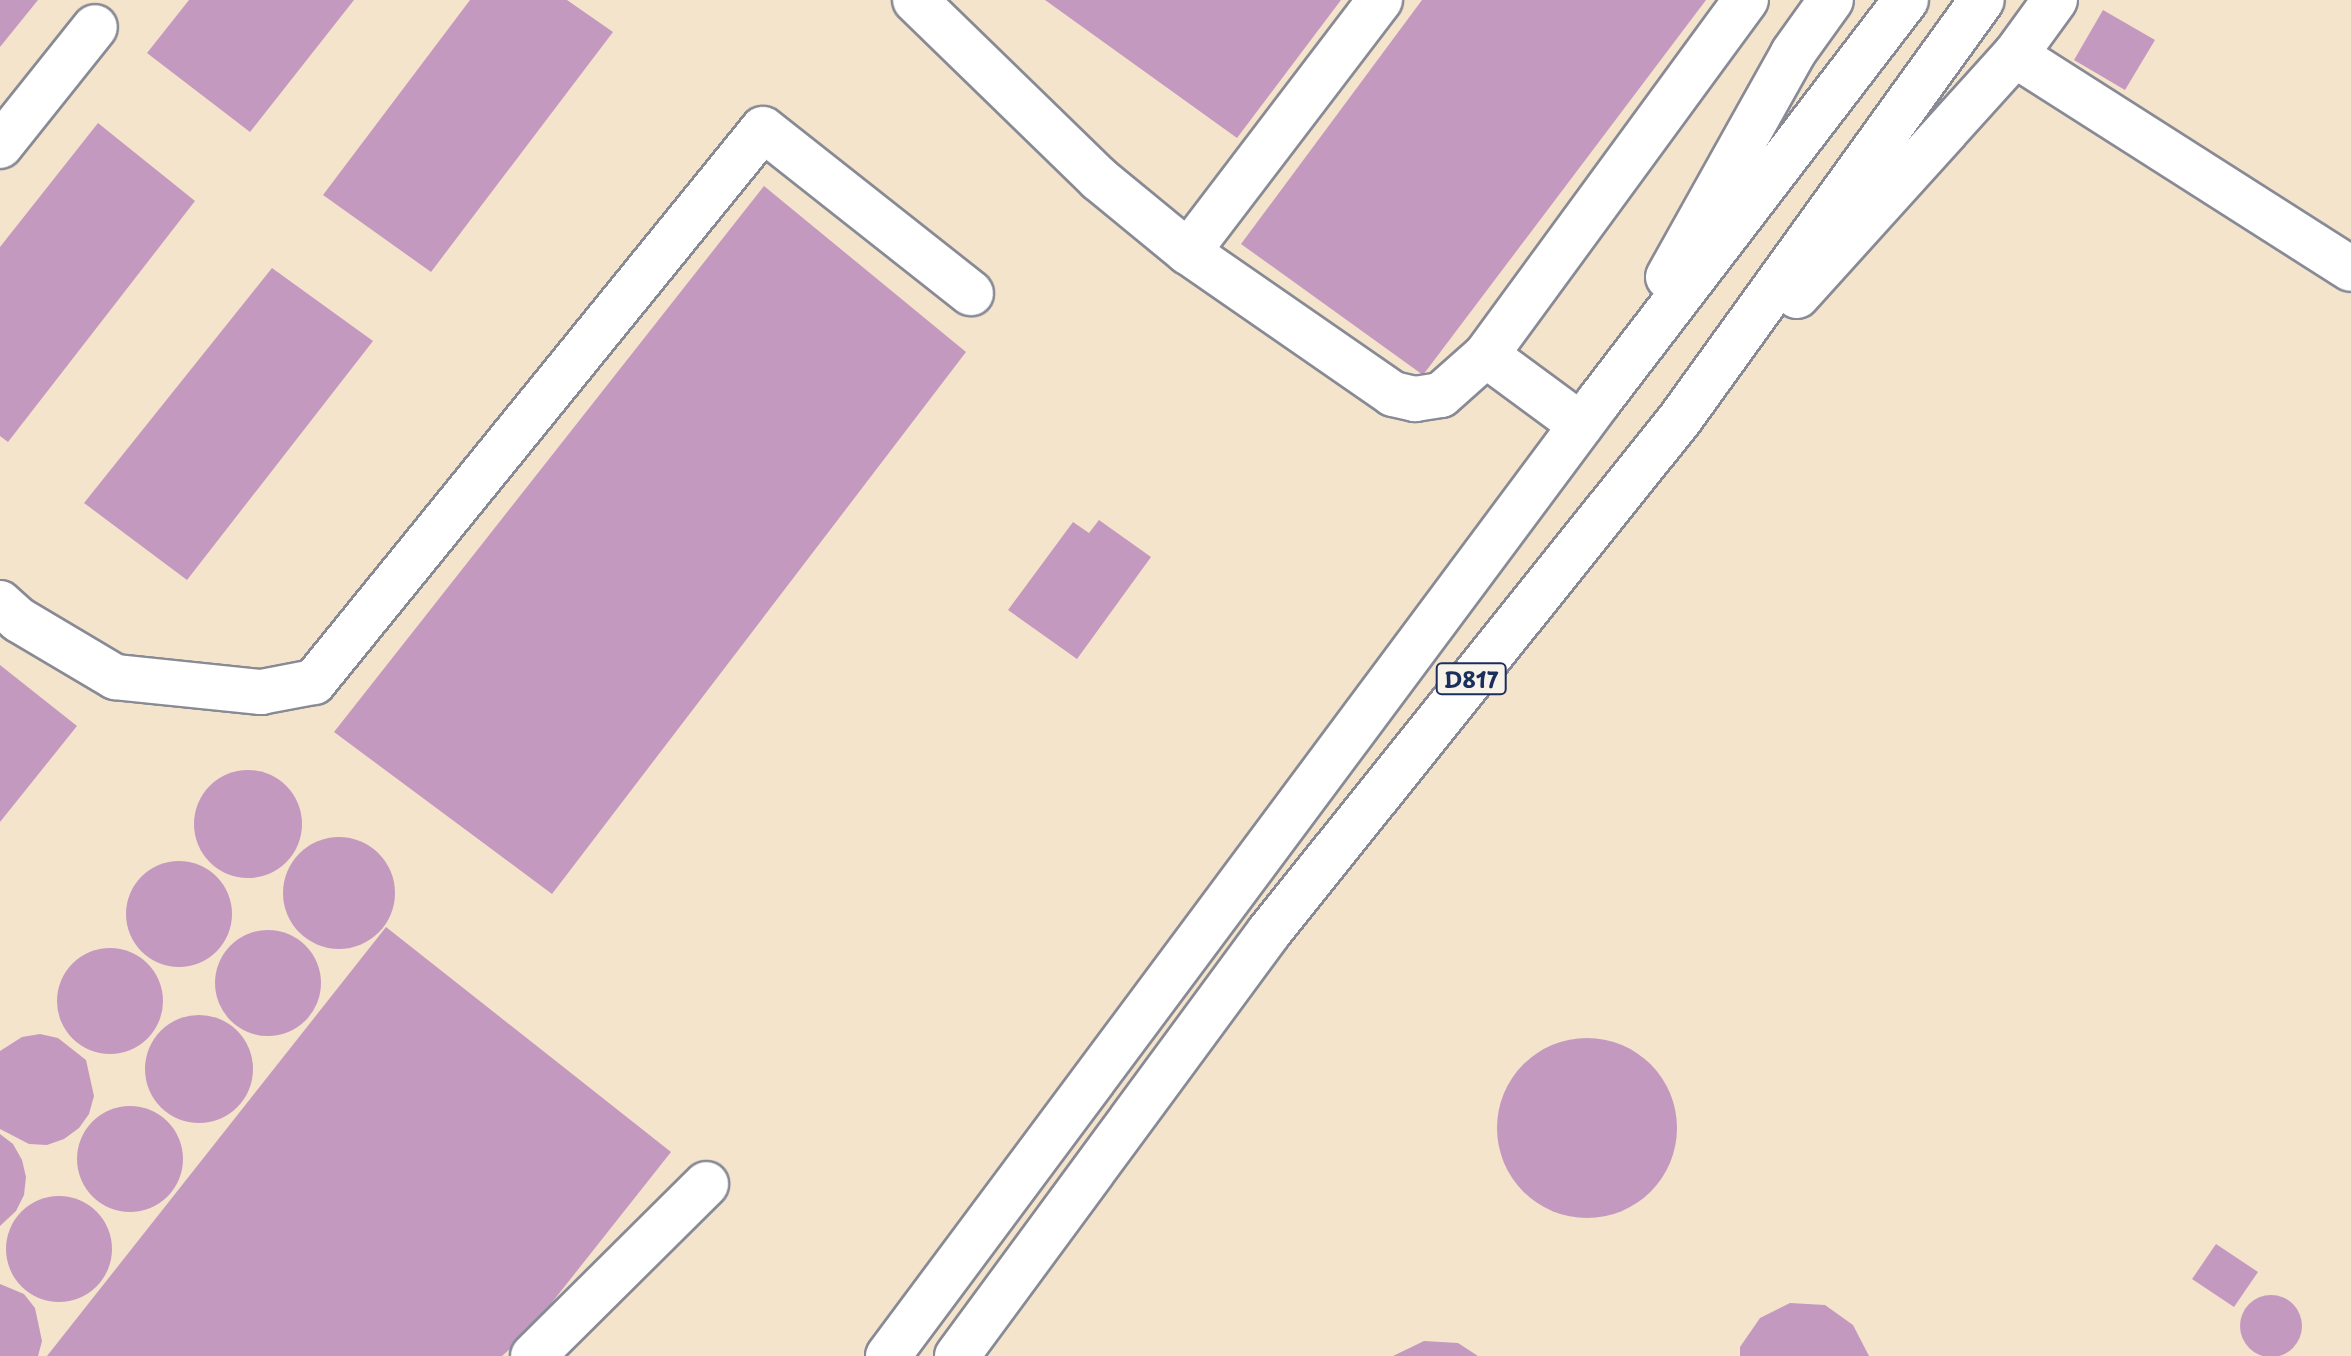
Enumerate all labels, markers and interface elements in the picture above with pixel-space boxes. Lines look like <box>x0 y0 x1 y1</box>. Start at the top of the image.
road number: D817 <box>1435 661 1507 697</box>

